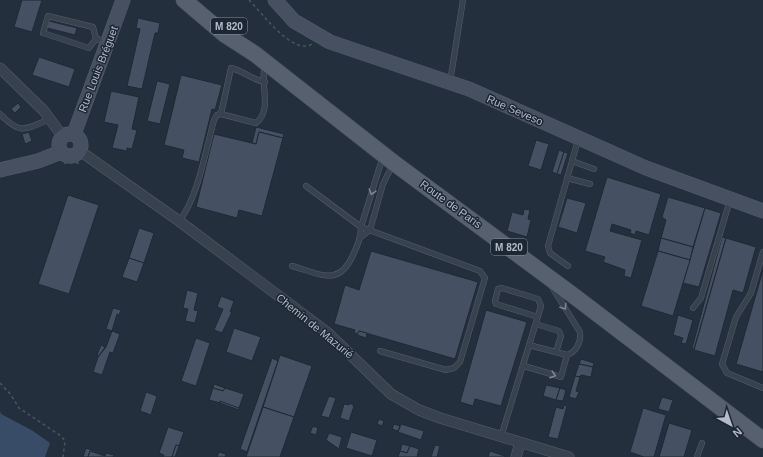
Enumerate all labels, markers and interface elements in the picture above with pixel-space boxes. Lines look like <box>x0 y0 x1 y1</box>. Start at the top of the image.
road number: M 820 <box>211 18 247 34</box>
street label: Rue Louis Bréguet <box>76 24 120 114</box>
street label: Rue Seveso <box>485 92 545 128</box>
street label: Route de Paris <box>418 178 484 231</box>
one-way arrow <box>368 188 377 195</box>
road number: M 820 <box>491 239 527 255</box>
street label: Chemin de Mazurié <box>274 291 356 361</box>
one-way arrow <box>560 303 567 310</box>
one-way arrow <box>549 370 556 379</box>
north arrow <box>711 405 751 445</box>
text: N <box>730 426 744 440</box>

